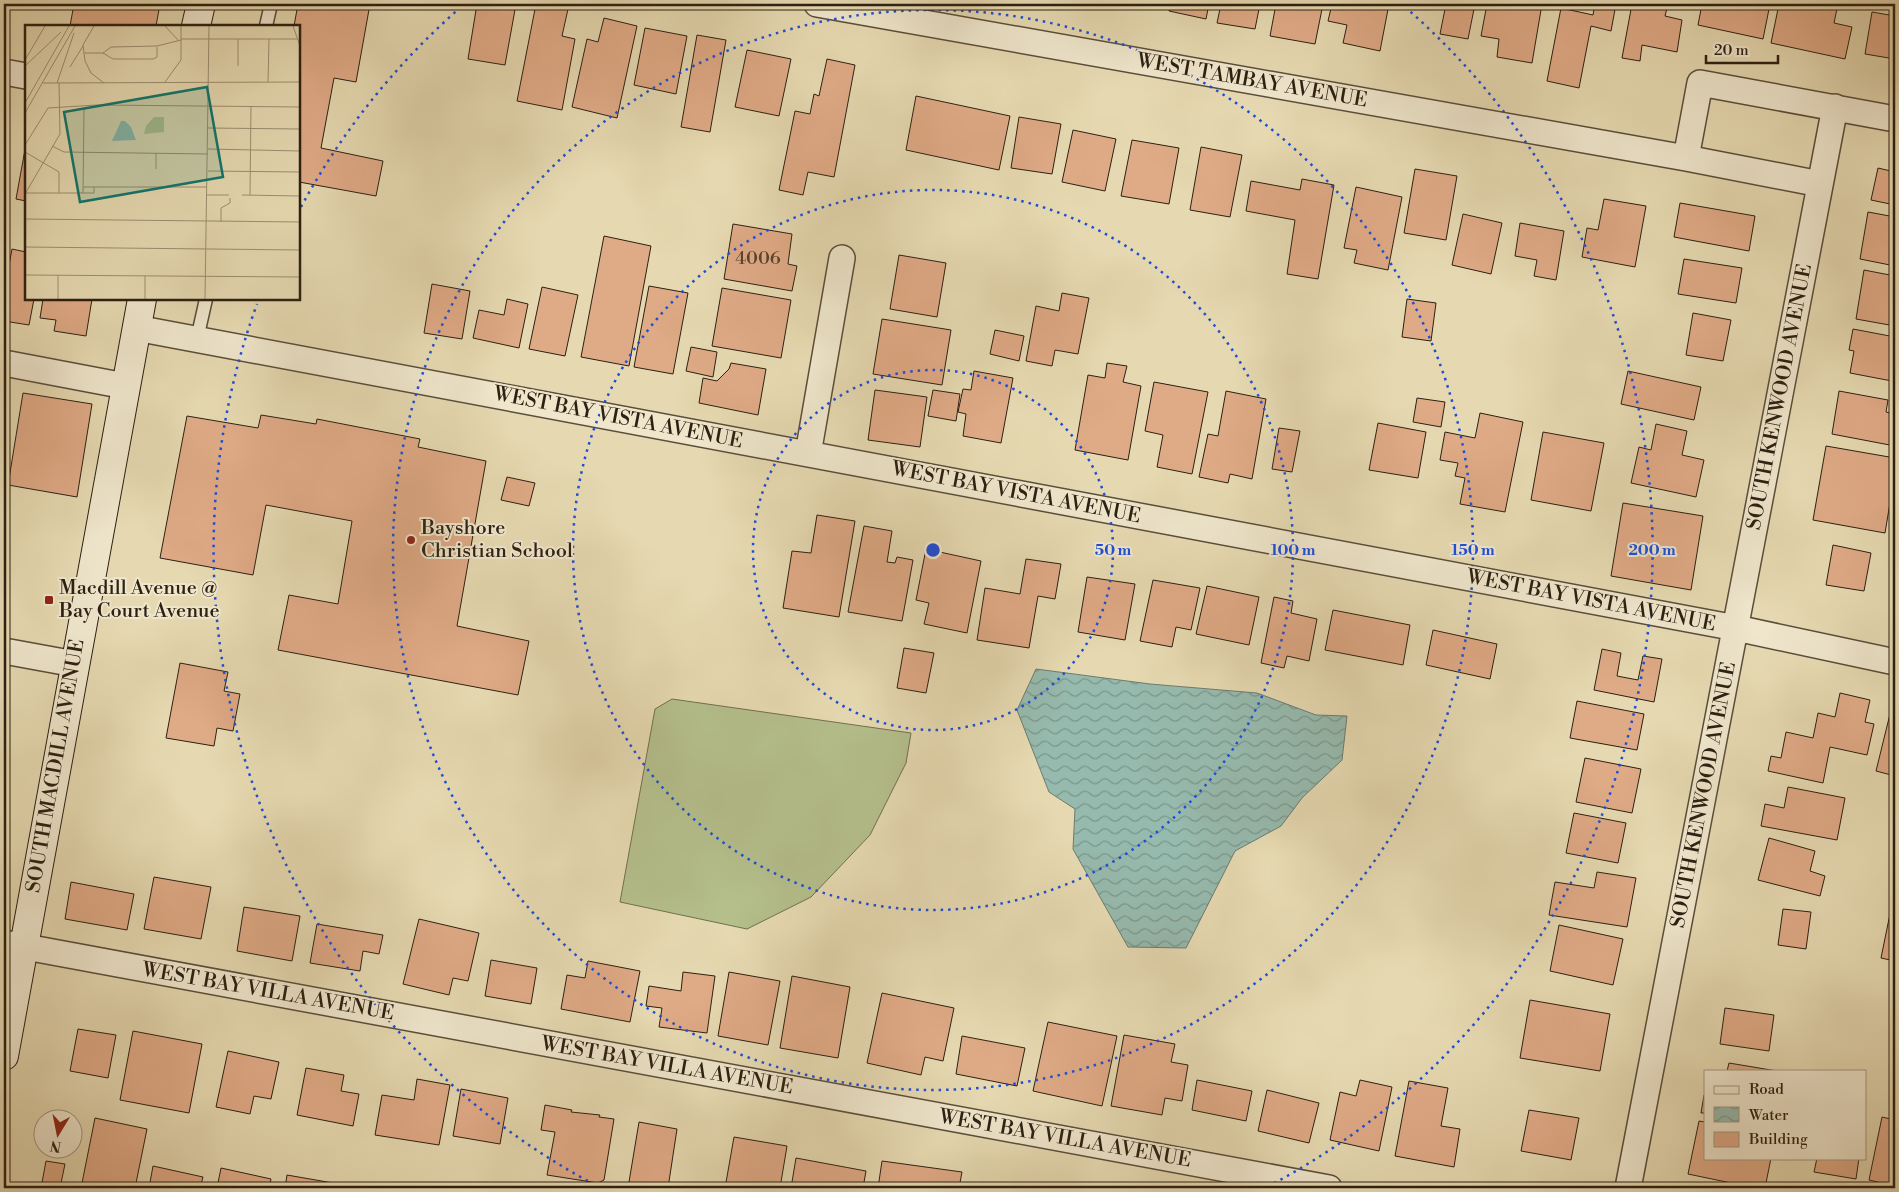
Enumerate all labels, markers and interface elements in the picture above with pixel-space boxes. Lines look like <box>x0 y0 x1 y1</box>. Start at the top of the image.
inset map <box>25 25 300 300</box>
scale bar <box>1706 32 1779 64</box>
text: 20 m <box>1714 41 1749 60</box>
street label: WEST TAMBAY AVENUE <box>1134 48 1369 114</box>
house number: 4006 <box>735 247 781 270</box>
street label: SOUTH KENWOOD AVENUE <box>1742 262 1818 532</box>
street label: WEST BAY VISTA AVENUE <box>490 381 745 454</box>
street label: WEST BAY VISTA AVENUE <box>888 456 1143 529</box>
place label: Bayshore Christian School <box>420 516 573 564</box>
marker: Bayshore Christian School <box>405 534 417 546</box>
centre of rings <box>924 541 942 559</box>
text: 50 m <box>1095 541 1131 560</box>
text: 100 m <box>1271 541 1316 560</box>
text: 150 m <box>1451 541 1495 560</box>
text: 200 m <box>1628 541 1676 560</box>
street label: WEST BAY VISTA AVENUE <box>1463 564 1718 637</box>
place label: Macdill Avenue @ Bay Court Avenue <box>58 576 220 624</box>
marker: Macdill Avenue @ Bay Court Avenue <box>43 594 55 606</box>
street label: SOUTH MACDILL AVENUE <box>21 637 91 895</box>
street label: SOUTH KENWOOD AVENUE <box>1666 660 1742 930</box>
street label: WEST BAY VILLA AVENUE <box>139 957 396 1026</box>
street label: WEST BAY VILLA AVENUE <box>538 1031 795 1100</box>
legend <box>1704 1070 1866 1160</box>
text: Road <box>1749 1080 1784 1099</box>
street label: WEST BAY VILLA AVENUE <box>936 1104 1193 1173</box>
text: Water <box>1748 1106 1789 1125</box>
north arrow <box>32 1110 82 1160</box>
text: Building <box>1748 1130 1808 1149</box>
text: N <box>49 1136 63 1156</box>

